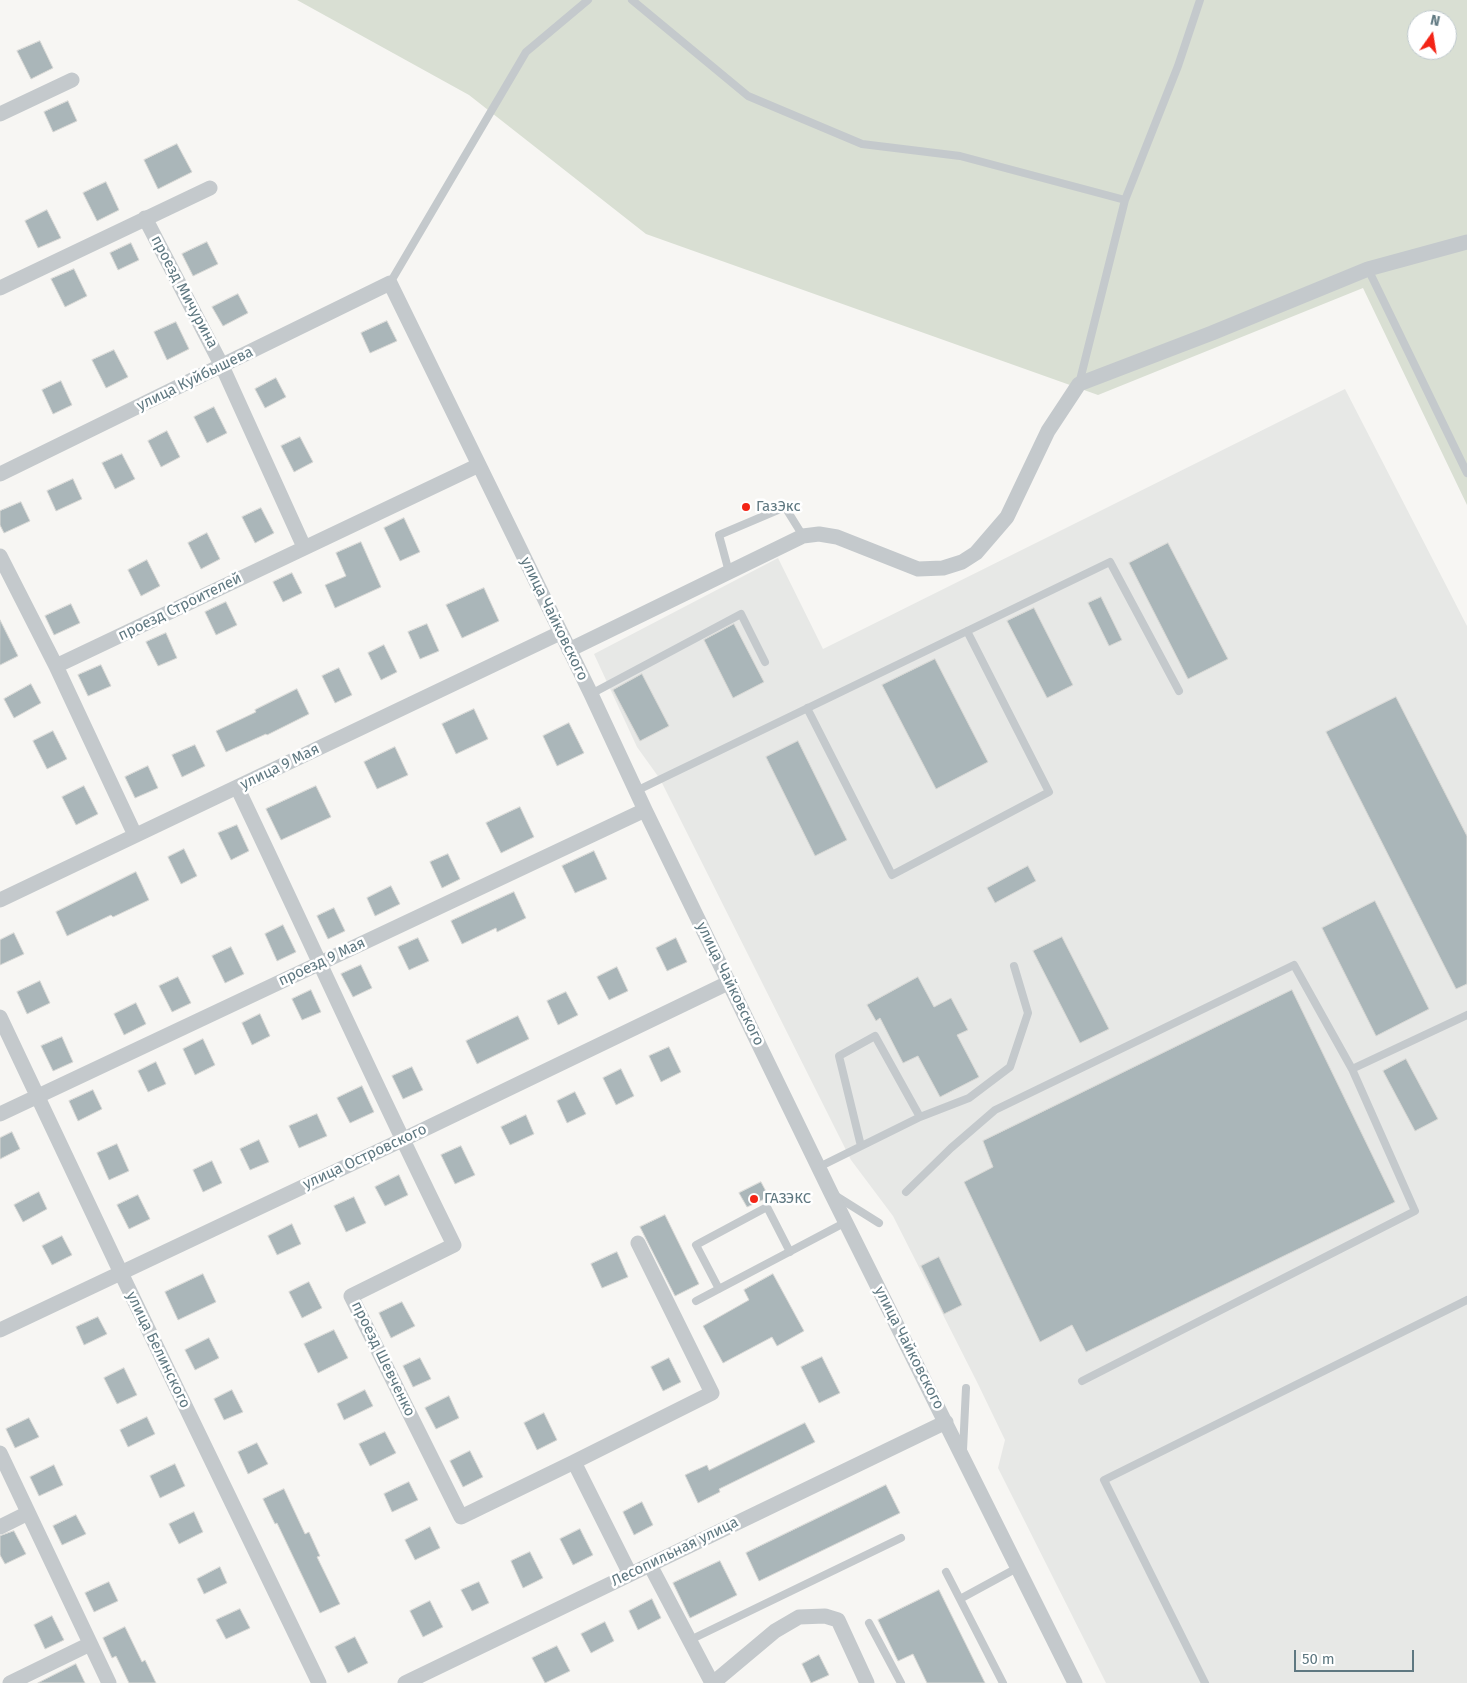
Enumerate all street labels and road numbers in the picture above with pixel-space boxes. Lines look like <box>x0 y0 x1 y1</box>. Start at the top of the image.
street label: проезд Мичурина <box>147 232 221 352</box>
street label: улица Куйбышева <box>134 343 256 415</box>
street label: улица Чайковского <box>516 554 592 684</box>
street label: проезд Строителей <box>115 569 245 645</box>
street label: улица 9 Мая <box>238 740 322 794</box>
street label: улица Чайковского <box>692 919 768 1049</box>
street label: проезд 9 Мая <box>276 934 368 990</box>
street label: улица Островского <box>300 1120 430 1194</box>
street label: улица Чайковского <box>870 1284 948 1412</box>
street label: улица Белинского <box>122 1289 194 1411</box>
street label: проезд Шевченко <box>347 1298 419 1420</box>
street label: Лесопильная улица <box>609 1513 741 1591</box>

